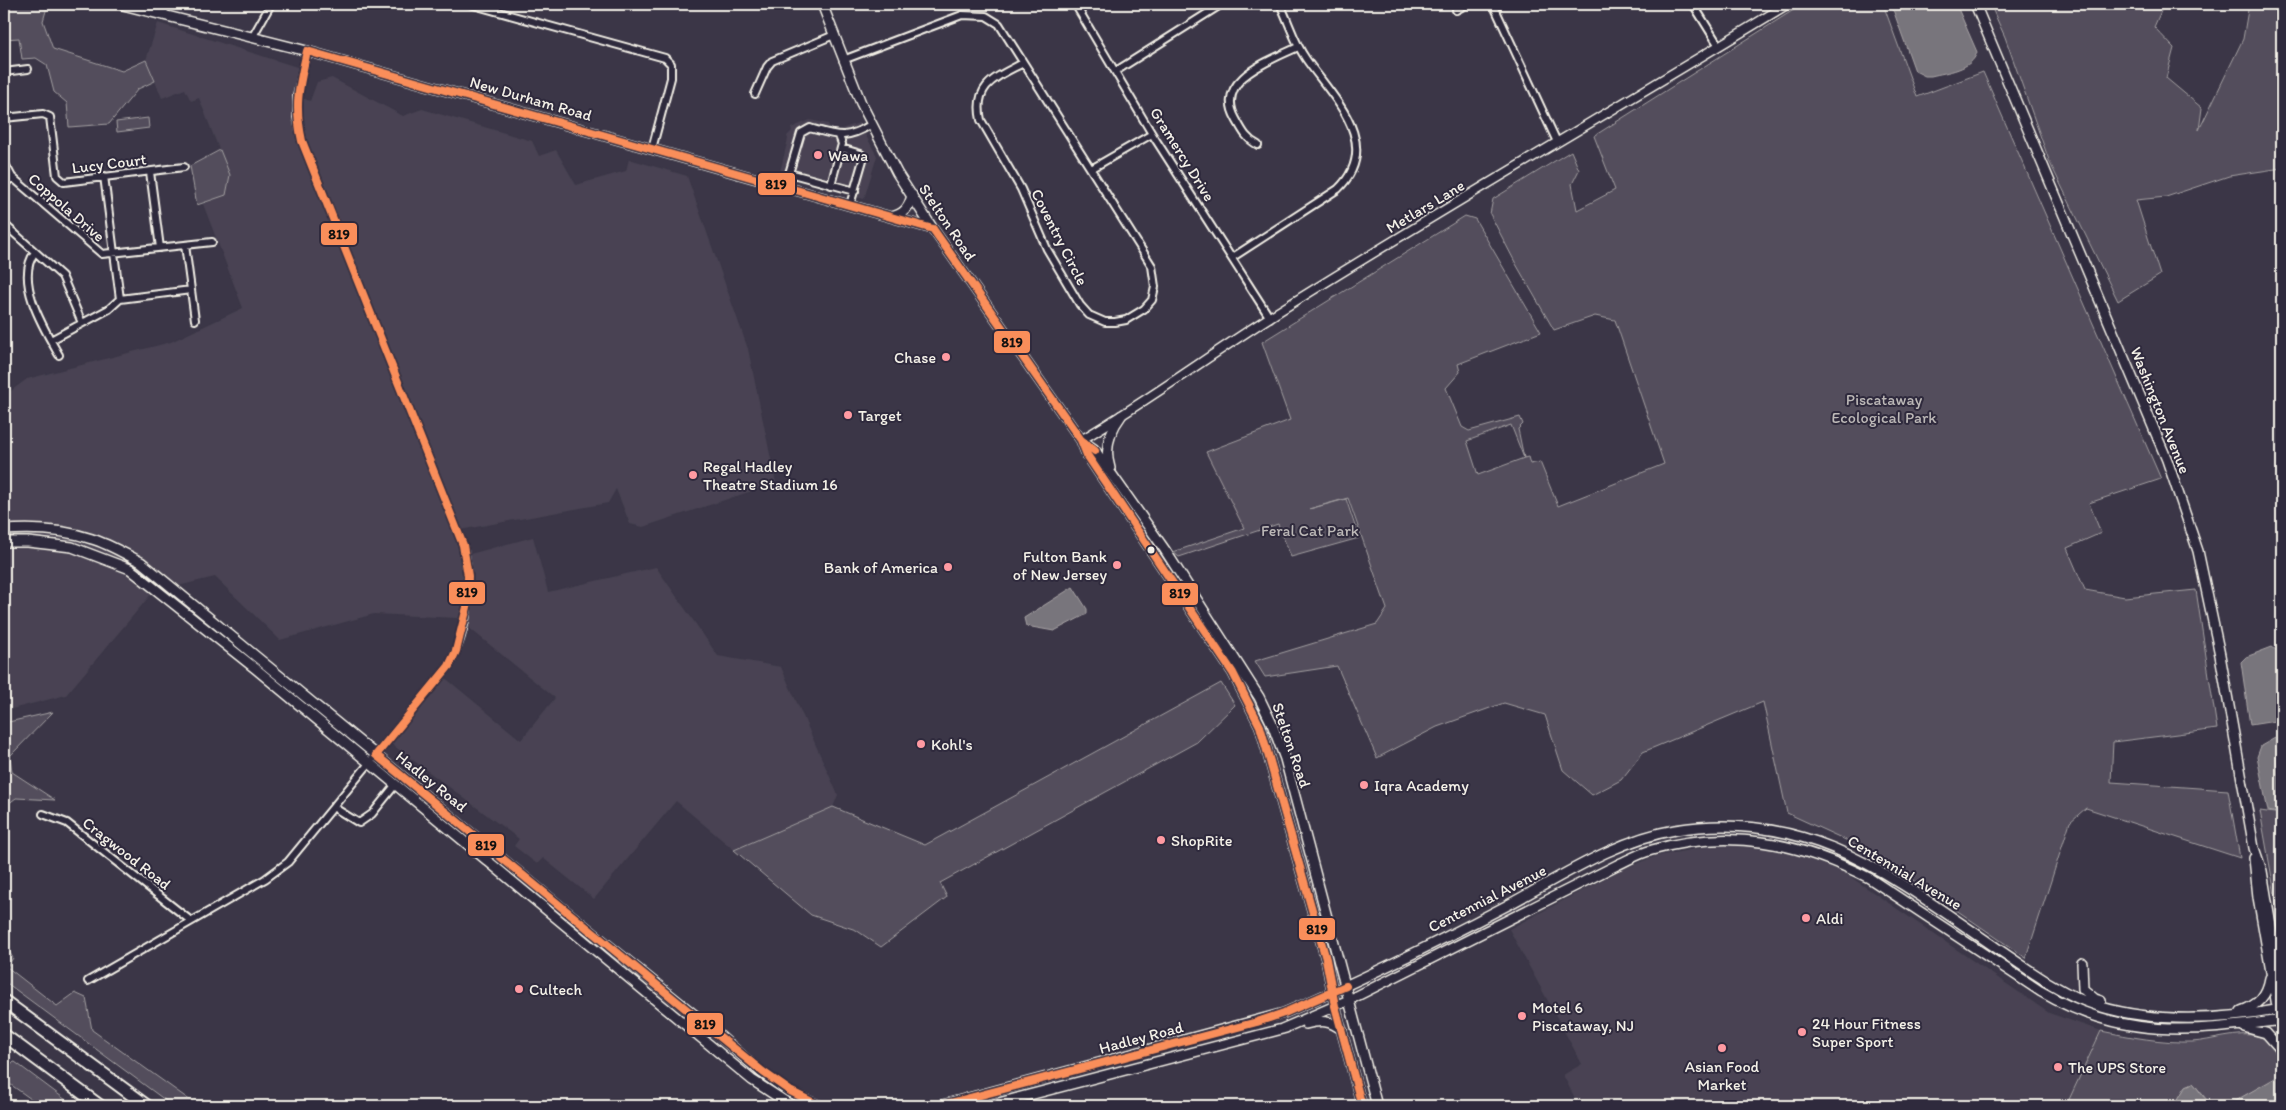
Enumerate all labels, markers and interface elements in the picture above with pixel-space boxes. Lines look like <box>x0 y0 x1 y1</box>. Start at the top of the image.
street label: New Durham Road <box>468 72 594 125</box>
street label: Gramercy Drive <box>1146 104 1219 205</box>
place label: Wawa <box>828 146 868 165</box>
street label: Lucy Court <box>71 149 147 178</box>
marker: Wawa <box>812 149 824 161</box>
street label: Coppola Drive <box>24 169 109 246</box>
line badge: 819 <box>757 172 796 196</box>
text: 819 <box>765 176 787 193</box>
street label: Metlars Lane <box>1383 176 1468 237</box>
street label: Stelton Road <box>915 180 980 265</box>
street label: Coventry Circle <box>1027 186 1092 289</box>
line badge: 819 <box>320 222 358 246</box>
text: 819 <box>328 226 350 243</box>
line badge: 819 <box>993 330 1031 354</box>
text: 819 <box>1001 334 1023 351</box>
street label: Washington Avenue <box>2126 344 2195 477</box>
place label: Chase <box>894 348 936 367</box>
marker: Chase <box>940 351 952 363</box>
park label: Piscataway Ecological Park <box>1831 390 1937 427</box>
place label: Target <box>858 406 902 425</box>
marker: Target <box>842 409 854 421</box>
place label: Regal Hadley Theatre Stadium 16 <box>703 457 838 494</box>
marker: Regal Hadley Theatre Stadium 16 <box>687 469 699 481</box>
park label: Feral Cat Park <box>1261 521 1359 540</box>
unlabelled marker <box>1146 545 1156 555</box>
place label: Fulton Bank of New Jersey <box>1013 547 1107 584</box>
place label: Bank of America <box>824 558 938 577</box>
marker: Fulton Bank of New Jersey <box>1111 559 1123 571</box>
marker: Bank of America <box>942 561 954 573</box>
line badge: 819 <box>448 581 486 605</box>
line badge: 819 <box>1161 582 1199 606</box>
text: 819 <box>456 584 478 601</box>
text: 819 <box>1169 585 1191 602</box>
street label: Stelton Road <box>1268 700 1315 791</box>
place label: Kohl's <box>931 735 973 754</box>
marker: Kohl's <box>915 738 927 750</box>
street label: Hadley Road <box>392 747 471 816</box>
place label: Iqra Academy <box>1374 776 1469 795</box>
marker: Iqra Academy <box>1358 779 1370 791</box>
street label: Cragwood Road <box>79 813 175 894</box>
place label: ShopRite <box>1171 831 1233 850</box>
street label: Centennial Avenue <box>1844 831 1965 914</box>
line badge: 819 <box>467 833 505 857</box>
marker: ShopRite <box>1155 834 1167 846</box>
text: 819 <box>475 837 497 854</box>
street label: Centennial Avenue <box>1425 860 1549 936</box>
place label: Aldi <box>1816 909 1843 928</box>
marker: Aldi <box>1800 912 1812 924</box>
line badge: 819 <box>1298 917 1336 941</box>
text: 819 <box>1306 921 1328 938</box>
place label: Cultech <box>529 980 583 999</box>
marker: Cultech <box>513 983 525 995</box>
place label: Motel 6 Piscataway, NJ <box>1532 998 1634 1035</box>
marker: Motel 6 Piscataway, NJ <box>1516 1010 1528 1022</box>
line badge: 819 <box>686 1012 724 1036</box>
place label: 24 Hour Fitness Super Sport <box>1812 1014 1921 1051</box>
text: 819 <box>694 1016 716 1033</box>
street label: Hadley Road <box>1097 1017 1186 1058</box>
marker: 24 Hour Fitness Super Sport <box>1796 1026 1808 1038</box>
marker: Asian Food Market <box>1716 1042 1728 1054</box>
place label: Asian Food Market <box>1685 1057 1760 1094</box>
place label: The UPS Store <box>2068 1058 2166 1077</box>
marker: The UPS Store <box>2052 1061 2064 1073</box>

